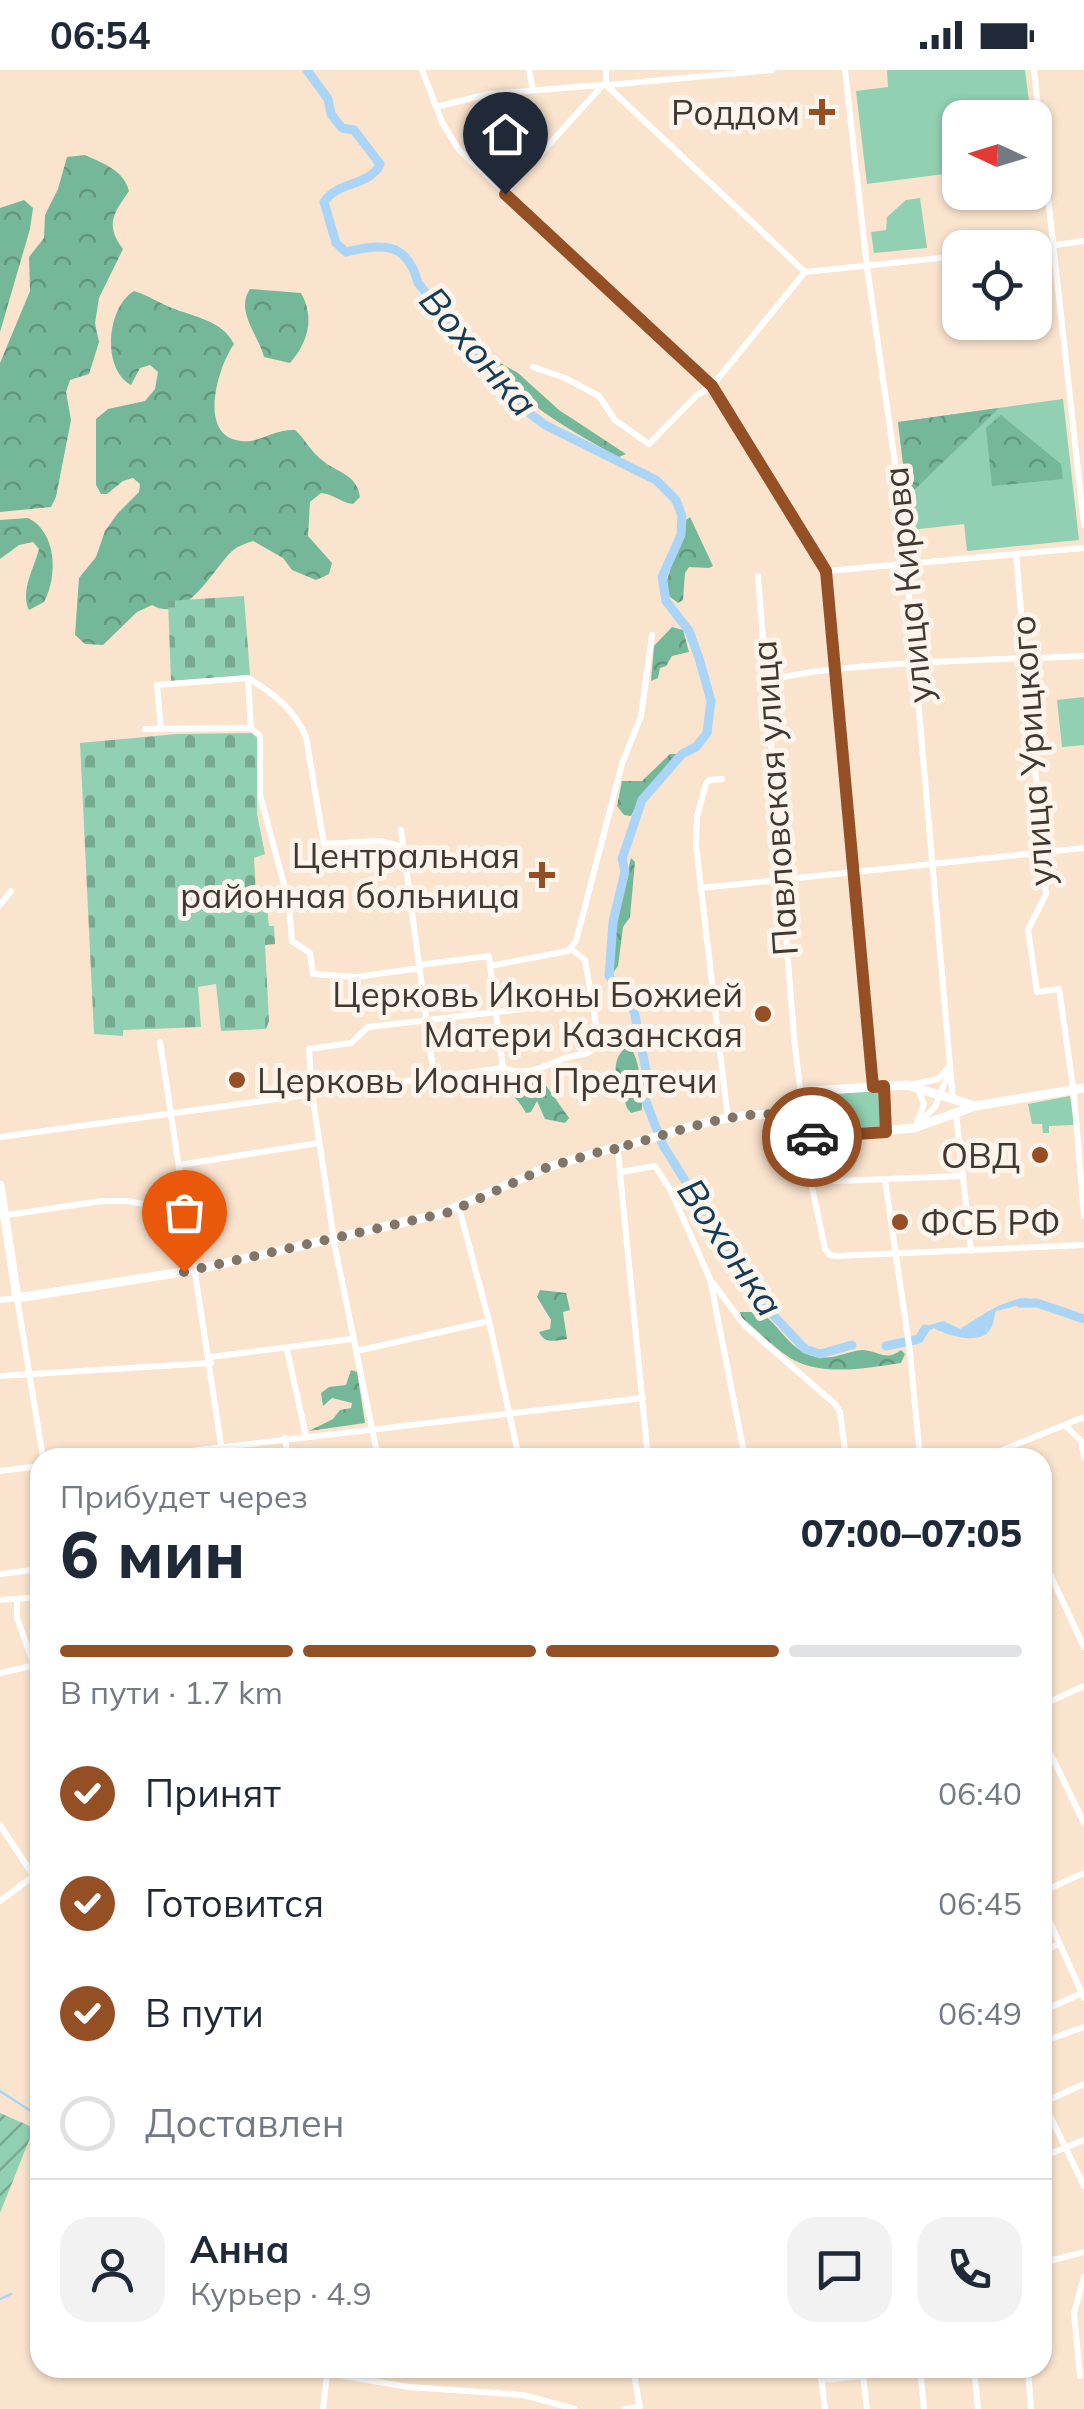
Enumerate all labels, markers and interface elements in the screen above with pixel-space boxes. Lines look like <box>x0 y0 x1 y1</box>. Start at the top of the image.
text: 06:54 <box>50 11 151 59</box>
place label: Роддом <box>671 90 800 134</box>
pin <box>463 92 548 195</box>
marker: Роддом <box>809 99 835 125</box>
north arrow <box>942 100 1052 210</box>
map controls <box>942 100 1052 340</box>
icon: home <box>478 107 533 162</box>
button: locate <box>942 230 1052 340</box>
water label: Вохонка <box>410 276 548 426</box>
street label: улица Кирова <box>873 465 941 705</box>
street label: улица Урицкого <box>1000 614 1062 888</box>
street label: Павловская улица <box>741 639 807 957</box>
place label: Центральная районная больница <box>180 833 520 917</box>
marker: Центральная районная больница <box>529 862 555 888</box>
place label: Церковь Иконы Божией Матери Казанская <box>332 972 743 1056</box>
marker: Церковь Иконы Божией Матери Казанская <box>752 1003 774 1025</box>
place label: Церковь Иоанна Предтечи <box>257 1058 718 1102</box>
marker: Церковь Иоанна Предтечи <box>226 1069 248 1091</box>
courier <box>762 1087 862 1187</box>
icon: car <box>785 1110 840 1165</box>
place label: ОВД <box>941 1133 1020 1177</box>
marker: ОВД <box>1029 1144 1051 1166</box>
water label: Вохонка <box>667 1169 795 1325</box>
pin <box>142 1170 227 1273</box>
icon: bag <box>157 1185 212 1240</box>
place label: ФСБ РФ <box>920 1200 1060 1244</box>
marker: ФСБ РФ <box>889 1211 911 1233</box>
text: Прибудет через <box>60 1476 308 1516</box>
text: 07:00–07:05 <box>801 1509 1022 1557</box>
text: 6 мин <box>60 1513 245 1594</box>
text: В пути · 1.7 km <box>60 1672 283 1712</box>
icon: check <box>60 1766 115 1821</box>
text: Принят <box>145 1769 281 1817</box>
text: 06:40 <box>938 1773 1022 1813</box>
icon: check <box>60 1876 115 1931</box>
text: Готовится <box>145 1879 324 1927</box>
text: 06:45 <box>938 1883 1022 1923</box>
icon: check <box>60 1986 115 2041</box>
text: В пути <box>145 1989 264 2037</box>
text: 06:49 <box>938 1993 1022 2033</box>
text: Доставлен <box>145 2099 345 2147</box>
button: person <box>60 2217 165 2322</box>
button: chat <box>787 2217 892 2322</box>
button: phone <box>917 2217 1022 2322</box>
text: Анна <box>190 2225 290 2273</box>
text: Курьер · 4.9 <box>190 2273 372 2313</box>

